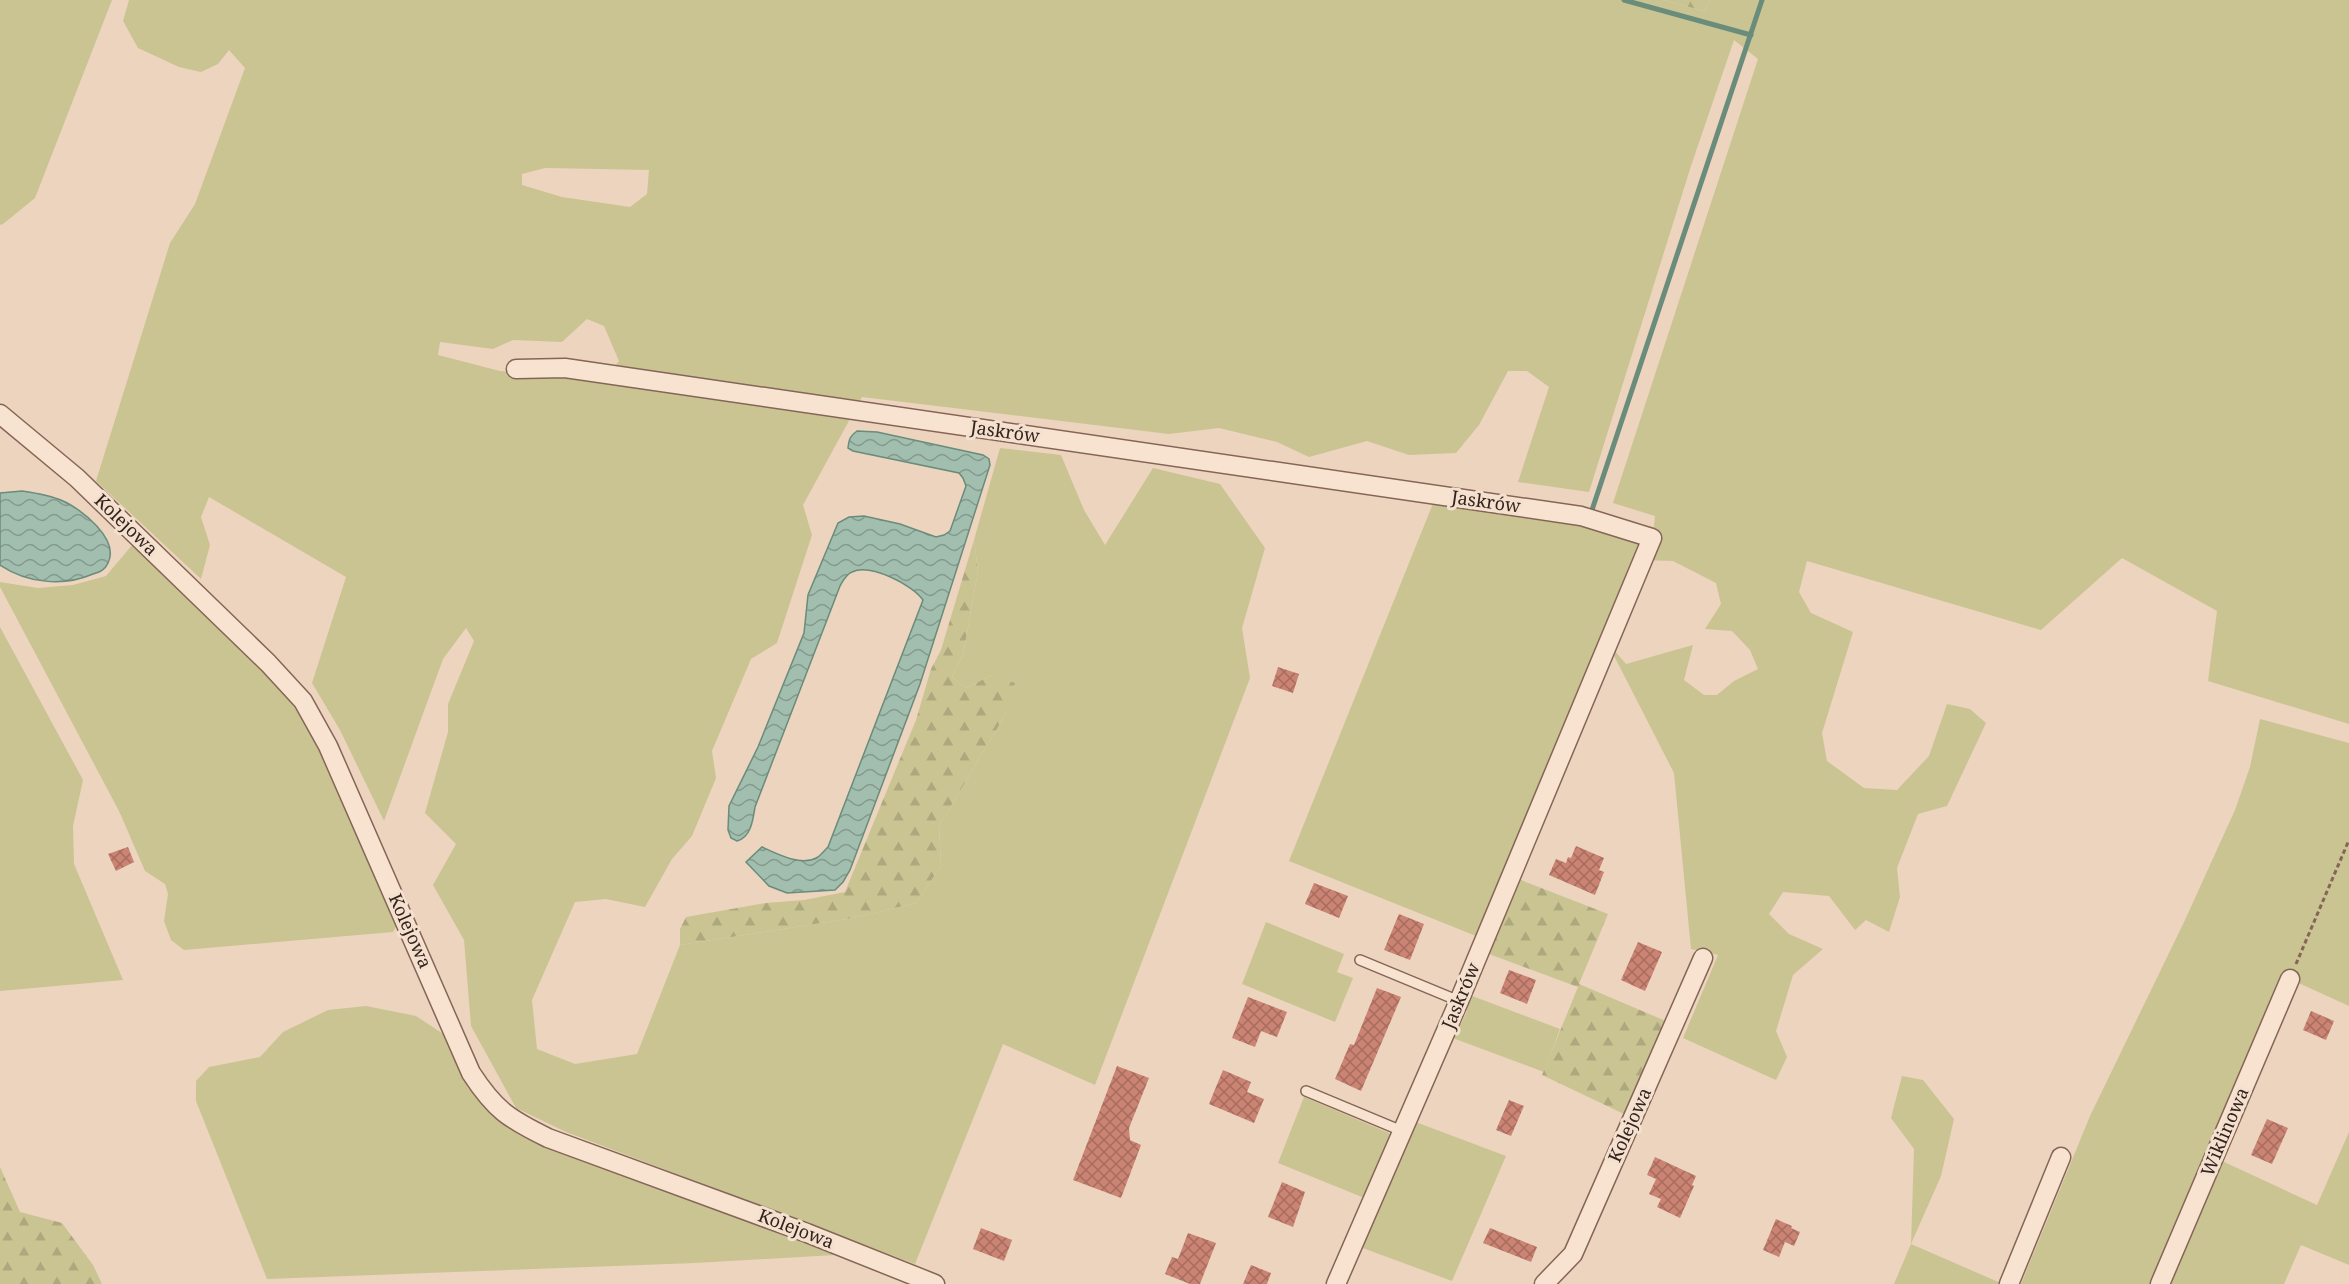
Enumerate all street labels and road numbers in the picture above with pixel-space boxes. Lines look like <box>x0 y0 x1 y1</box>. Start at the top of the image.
street label: Jaskrów <box>968 414 1042 448</box>
street label: Jaskrów <box>1449 484 1523 518</box>
street label: Kolejowa <box>90 488 164 560</box>
street label: Kolejowa <box>384 889 438 972</box>
street label: Jaskrów <box>1435 958 1485 1033</box>
street label: Kolejowa <box>1602 1083 1656 1166</box>
street label: Wiklinowa <box>2195 1084 2254 1180</box>
street label: Kolejowa <box>755 1203 838 1253</box>

